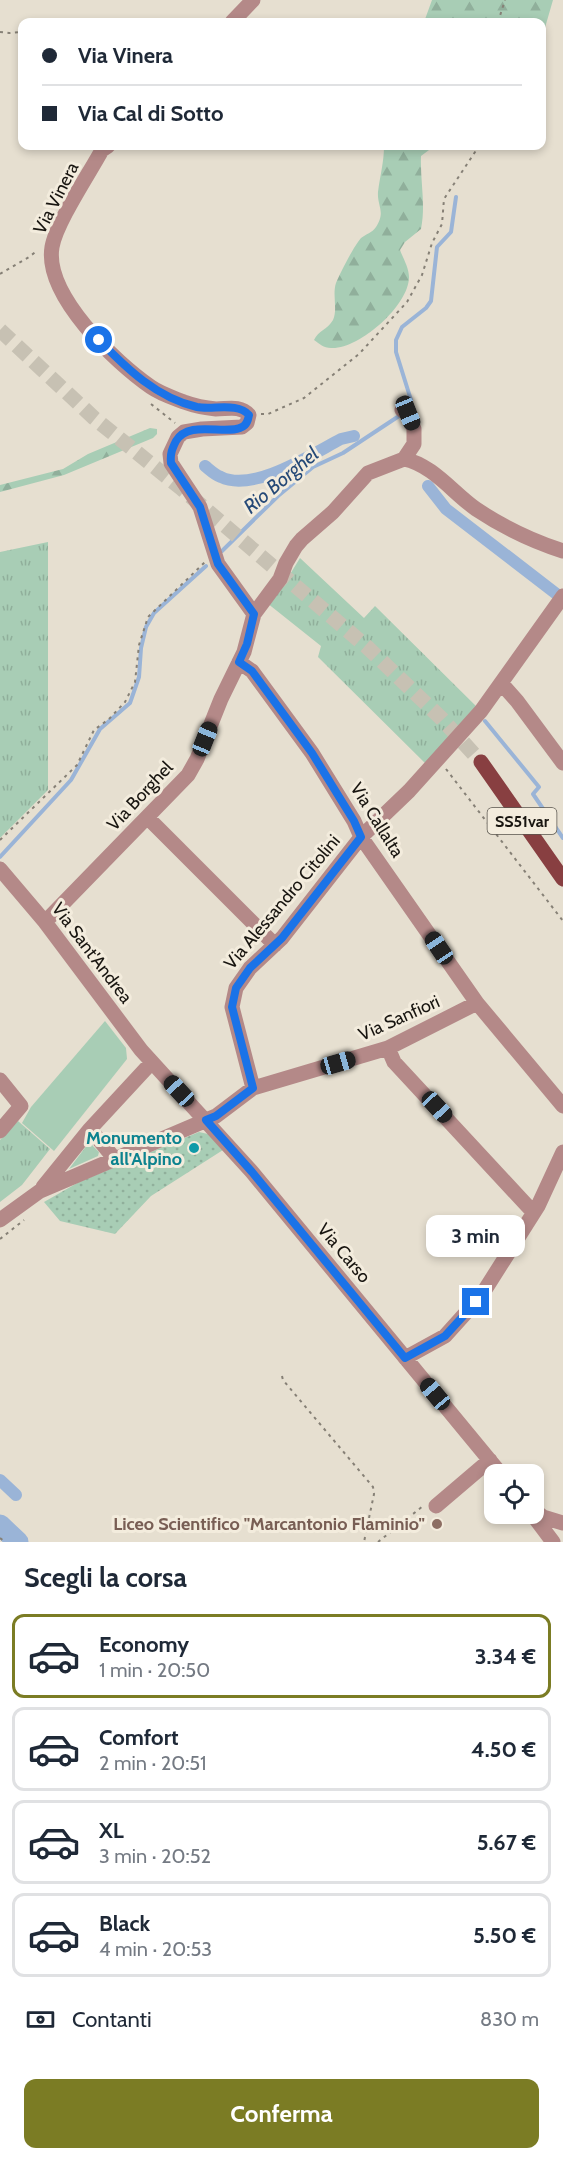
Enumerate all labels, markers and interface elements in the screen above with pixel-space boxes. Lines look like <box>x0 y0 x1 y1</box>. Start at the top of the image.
text: Via Vinera <box>78 42 173 69</box>
text: Via Cal di Sotto <box>78 100 223 127</box>
street label: Via Vinera <box>29 158 84 237</box>
route start <box>85 326 112 353</box>
car <box>393 393 423 433</box>
water label: Rio Borghel <box>239 441 324 518</box>
car <box>190 719 220 759</box>
street label: Via Borghel <box>102 756 178 835</box>
street label: Via Callalta <box>345 779 409 862</box>
road number: SS51var <box>488 808 556 834</box>
street label: Via Alessandro Citolini <box>219 830 345 974</box>
street label: Via Sant'Andrea <box>47 898 137 1008</box>
car <box>421 928 457 968</box>
street label: Via Sanfiori <box>355 990 443 1046</box>
car <box>318 1049 358 1077</box>
car <box>160 1072 198 1110</box>
car <box>418 1088 456 1126</box>
place label: Monumento all'Alpino <box>86 1127 182 1170</box>
marker: Monumento all'Alpino <box>187 1141 201 1155</box>
callout: 3 min <box>426 1215 526 1257</box>
street label: Via Carso <box>313 1219 375 1287</box>
text: 3 min <box>451 1224 500 1248</box>
route end <box>462 1288 489 1315</box>
car <box>417 1374 453 1414</box>
map controls <box>484 1464 544 1524</box>
button: locate <box>484 1464 544 1524</box>
place label: Liceo Scientifico "Marcantonio Flaminio" <box>113 1513 425 1535</box>
marker: Liceo Scientifico "Marcantonio Flaminio" <box>430 1517 444 1531</box>
text: Scegli la corsa <box>24 1561 187 1594</box>
icon: car <box>27 1629 81 1683</box>
text: Economy <box>99 1631 189 1658</box>
text: 3.34 € <box>475 1643 536 1670</box>
text: 1 min · 20:50 <box>99 1658 210 1682</box>
icon: car <box>27 1722 81 1776</box>
text: Comfort <box>99 1724 178 1751</box>
text: 4.50 € <box>471 1736 536 1763</box>
text: 2 min · 20:51 <box>99 1751 207 1775</box>
icon: car <box>27 1815 81 1869</box>
text: XL <box>99 1817 124 1844</box>
text: 5.67 € <box>477 1829 536 1856</box>
text: 3 min · 20:52 <box>99 1844 211 1868</box>
icon: car <box>27 1908 81 1962</box>
text: Black <box>99 1910 150 1937</box>
text: 5.50 € <box>473 1922 536 1949</box>
text: 4 min · 20:53 <box>99 1937 212 1961</box>
icon: cash <box>24 2003 57 2036</box>
text: Contanti <box>72 2006 152 2033</box>
text: 830 m <box>480 2007 539 2031</box>
button: Conferma <box>24 2079 539 2148</box>

